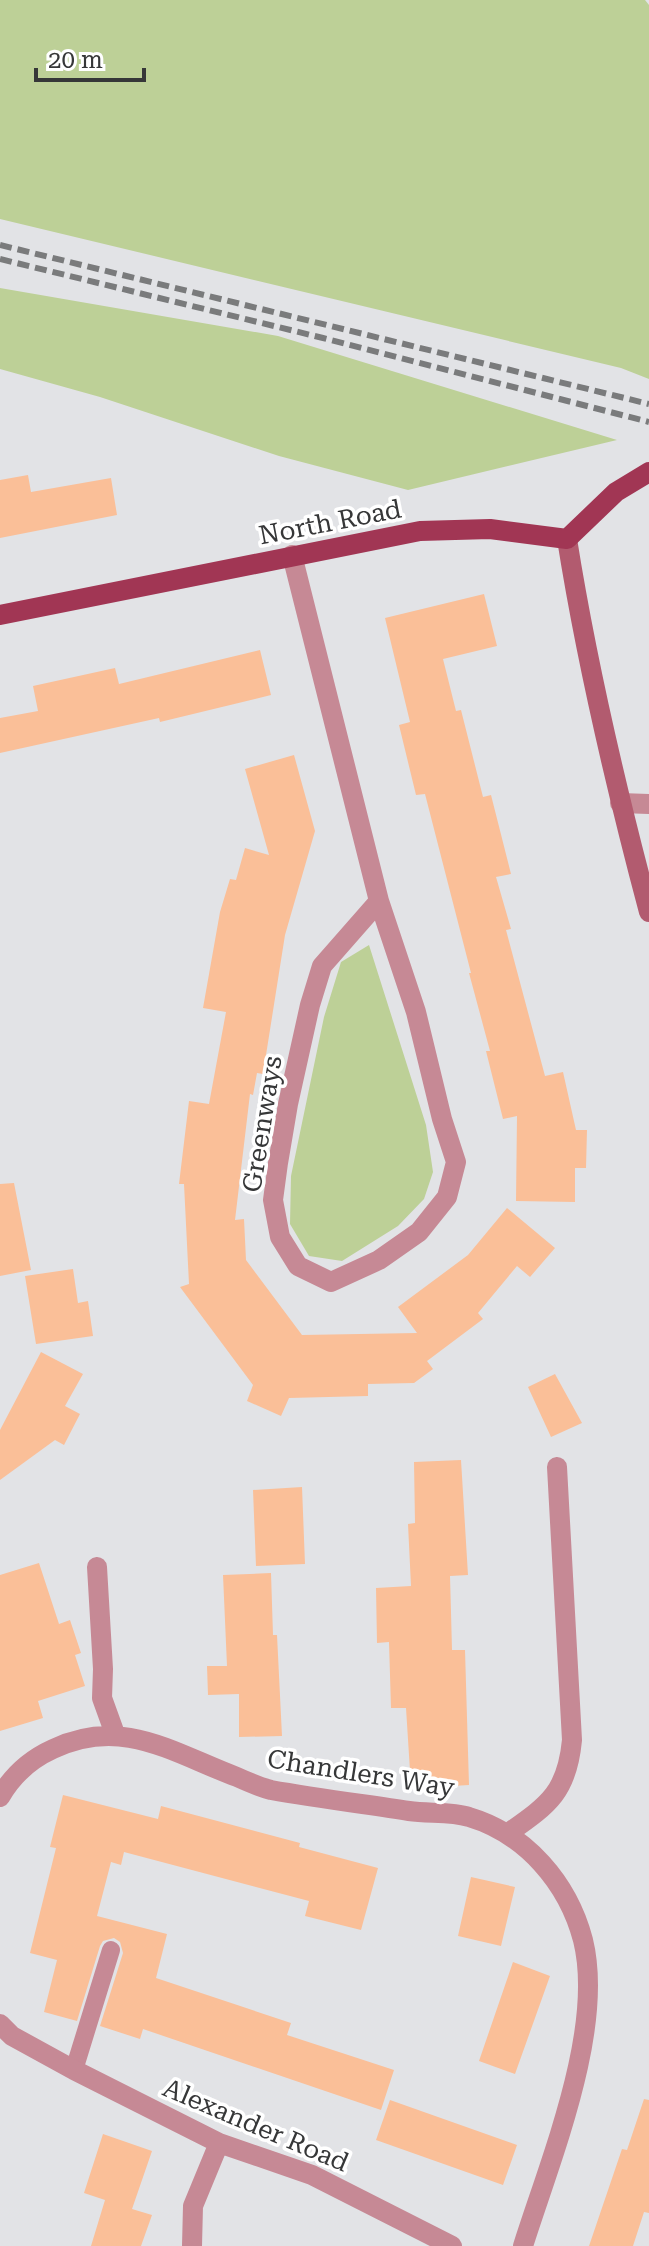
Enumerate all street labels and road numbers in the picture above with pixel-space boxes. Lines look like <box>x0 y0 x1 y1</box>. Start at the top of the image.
street label: North Road <box>256 493 404 551</box>
street label: Greenways <box>236 1054 288 1194</box>
street label: Chandlers Way <box>265 1743 457 1803</box>
street label: Alexander Road <box>159 2072 354 2178</box>

